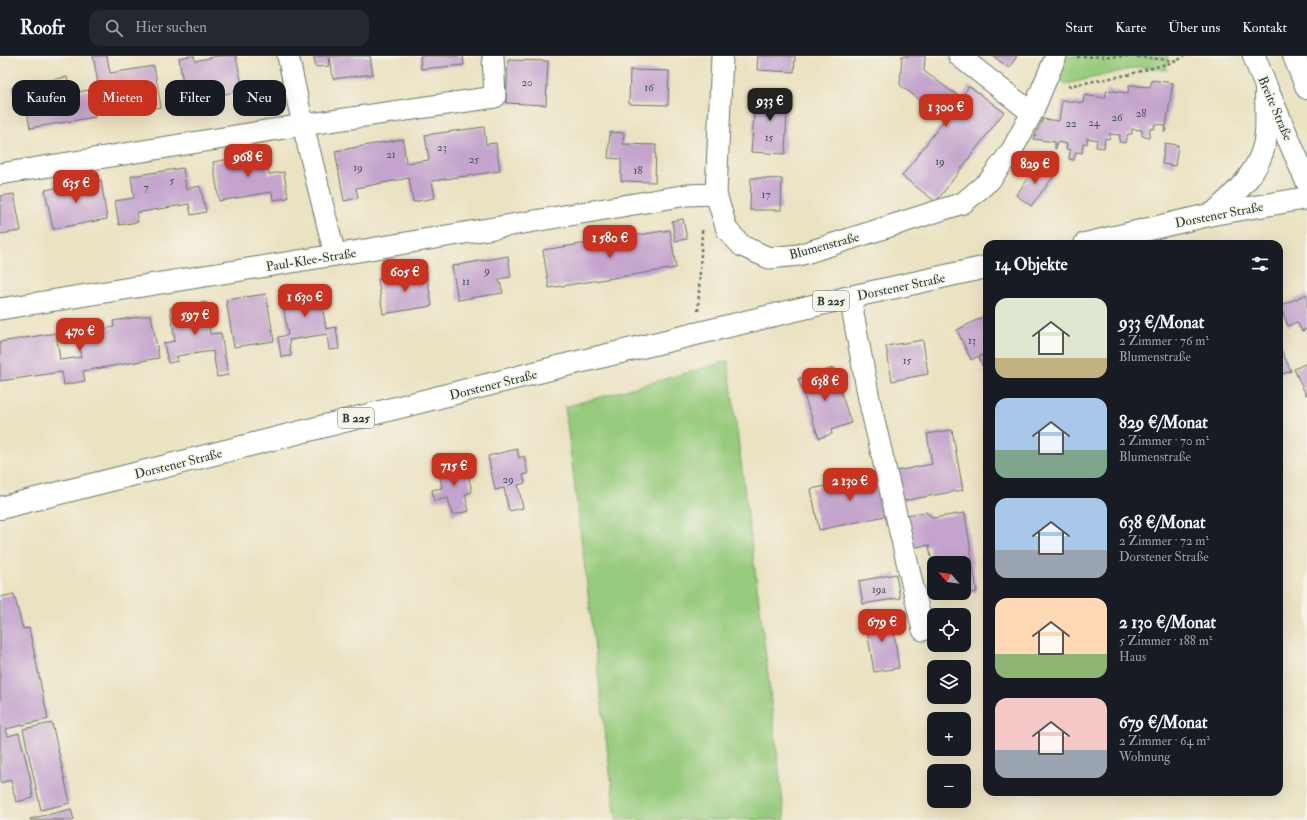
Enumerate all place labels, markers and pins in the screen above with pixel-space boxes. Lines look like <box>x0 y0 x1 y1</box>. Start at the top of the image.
pin: 933 € <box>742 88 798 122</box>
pin: 1 300 € <box>909 94 983 128</box>
pin: 968 € <box>220 144 276 178</box>
pin: 829 € <box>1007 151 1063 185</box>
pin: 635 € <box>48 170 104 204</box>
pin: 1 580 € <box>573 225 647 259</box>
pin: 605 € <box>377 259 433 293</box>
pin: 1 630 € <box>268 284 342 318</box>
pin: 597 € <box>167 302 223 336</box>
pin: 470 € <box>52 318 108 352</box>
pin: 638 € <box>797 368 853 402</box>
pin: 715 € <box>426 453 482 487</box>
pin: 2 130 € <box>813 468 887 502</box>
pin: 679 € <box>854 609 910 643</box>

